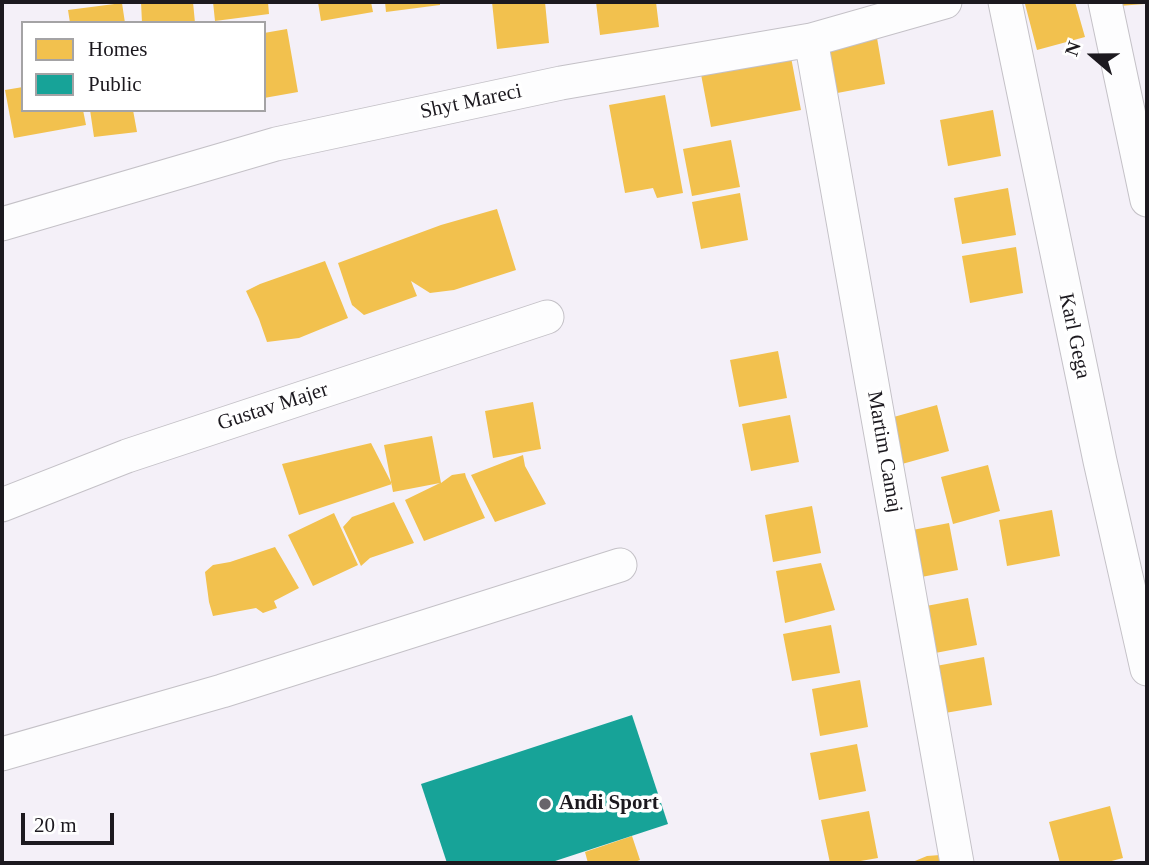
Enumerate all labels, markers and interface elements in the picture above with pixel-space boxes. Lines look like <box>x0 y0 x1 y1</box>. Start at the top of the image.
legend <box>21 21 266 112</box>
north arrow <box>1058 21 1128 91</box>
text: Homes <box>88 37 148 61</box>
text: N <box>1061 39 1085 59</box>
text: Public <box>88 72 142 96</box>
street label: Shyt Mareci <box>418 79 524 125</box>
street label: Karl Gega <box>1053 291 1095 381</box>
street label: Gustav Majer <box>214 377 332 437</box>
street label: Martim Camaj <box>861 389 907 515</box>
place label: Andi Sport <box>559 791 659 817</box>
marker: Andi Sport <box>537 796 553 812</box>
scale bar <box>24 798 117 842</box>
text: 20 m <box>34 813 77 837</box>

